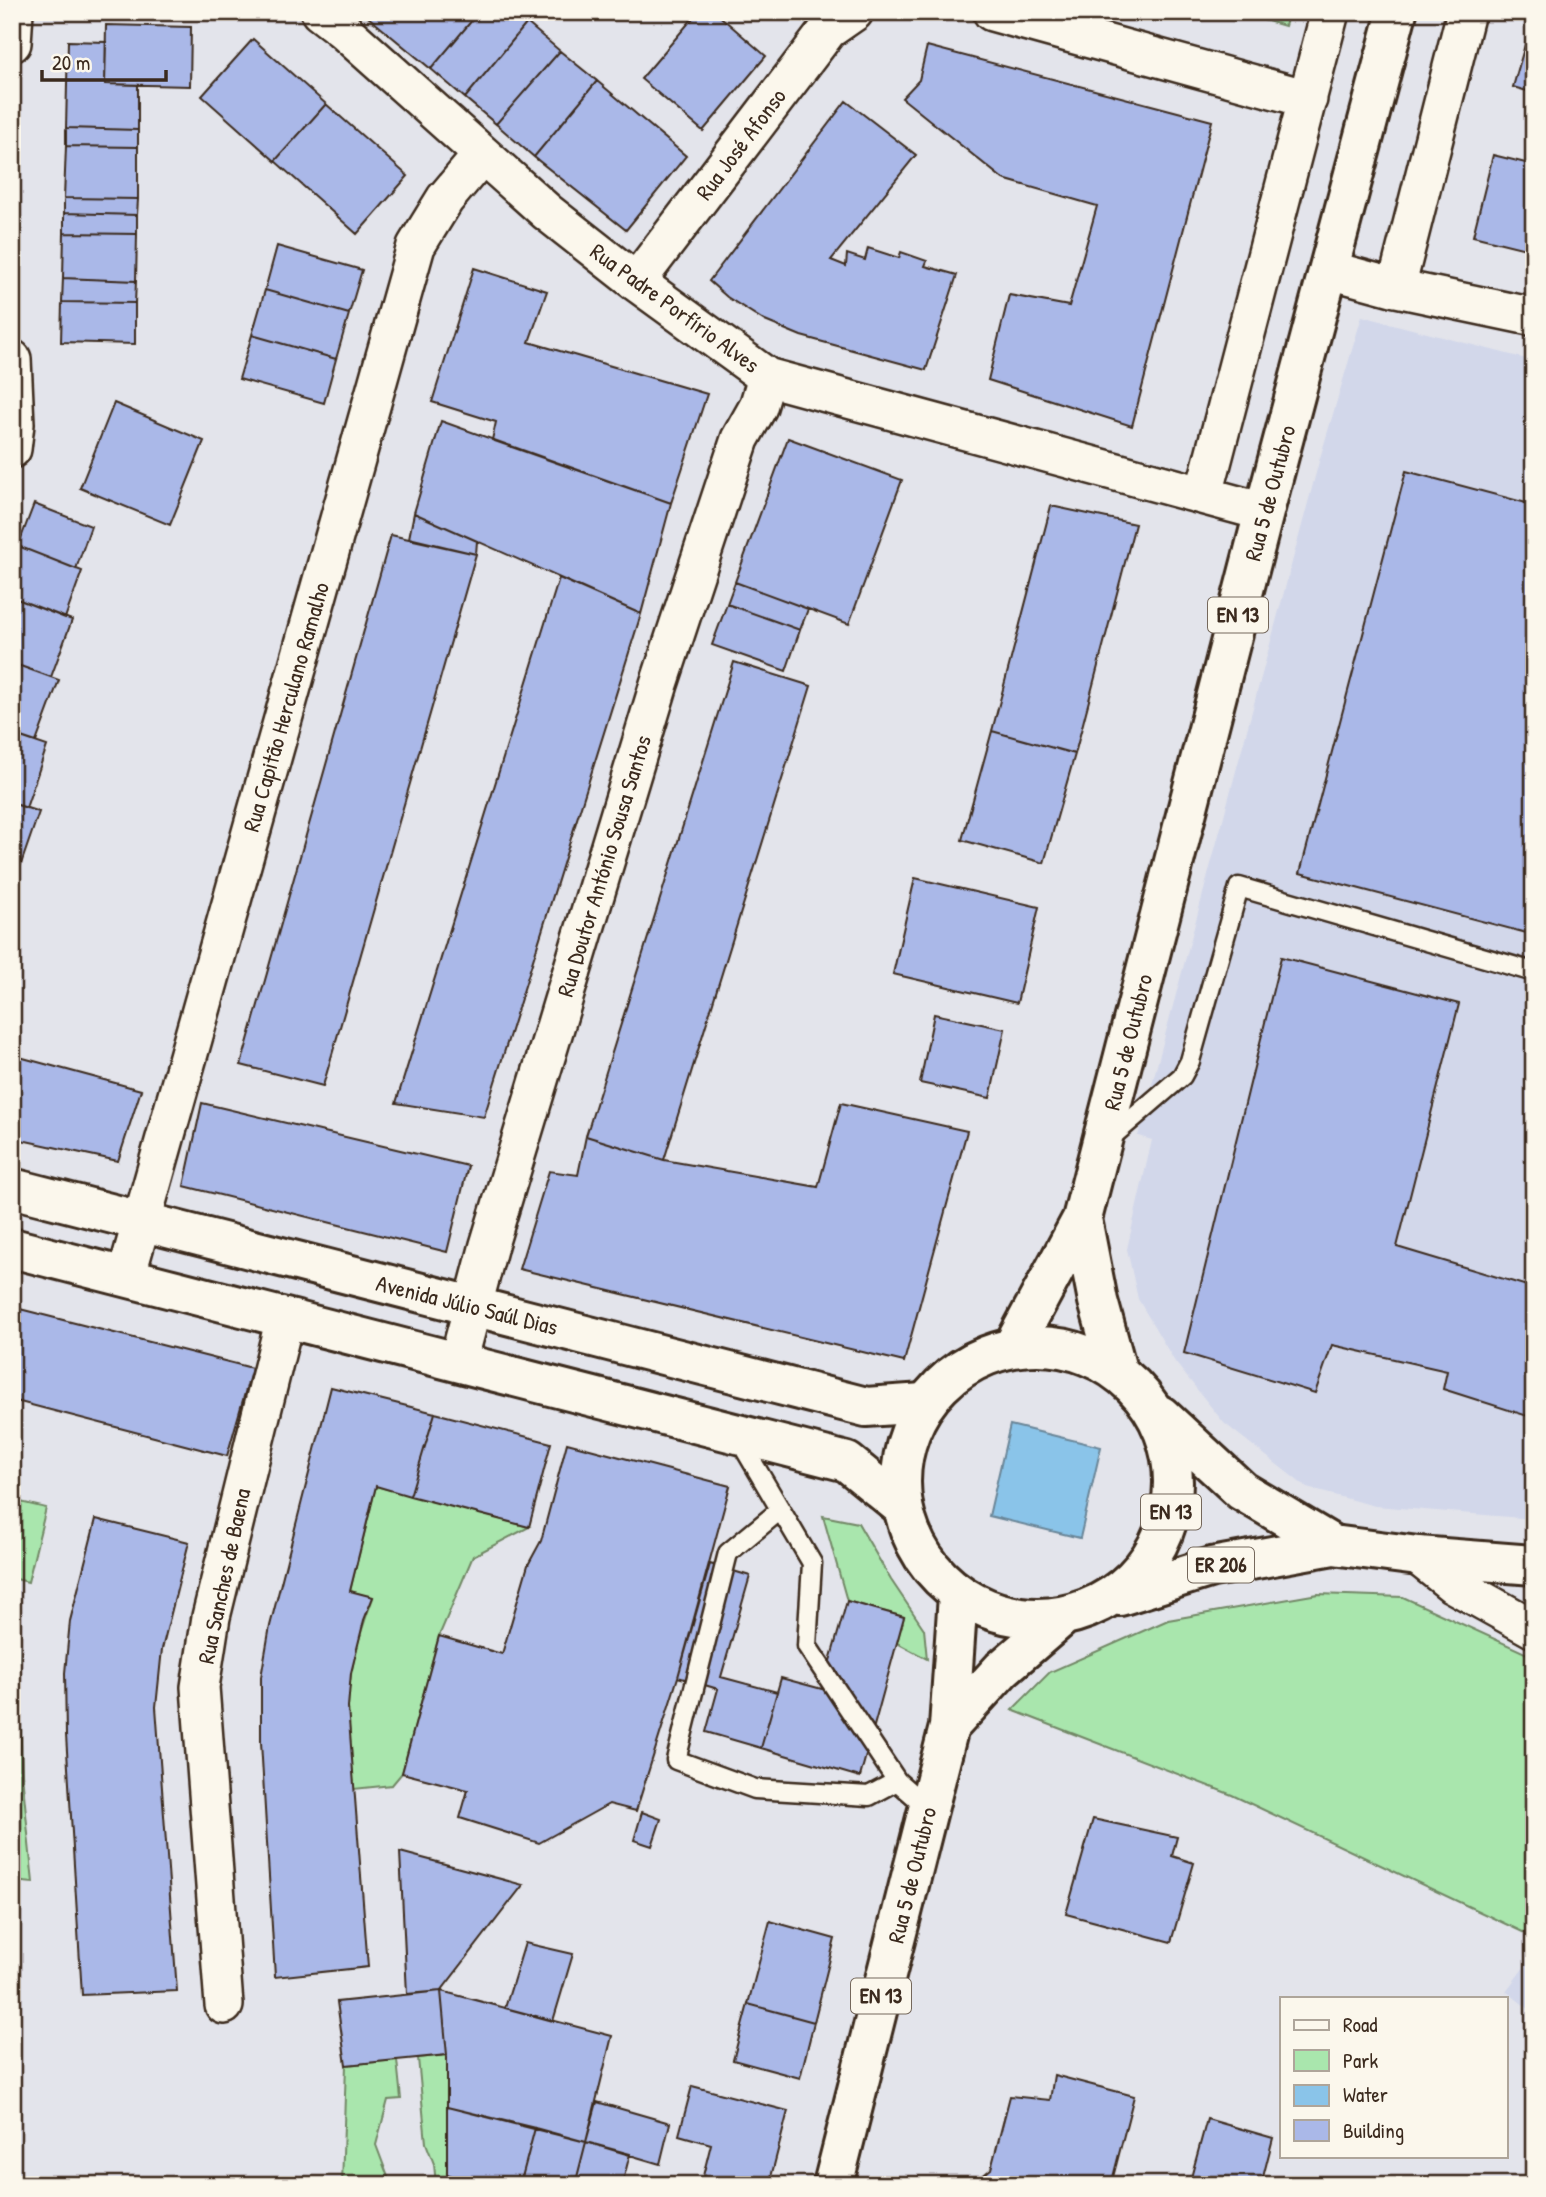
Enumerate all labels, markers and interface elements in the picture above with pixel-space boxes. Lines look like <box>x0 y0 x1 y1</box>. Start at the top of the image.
scale bar <box>42 38 166 82</box>
text: 20 m <box>52 48 90 77</box>
street label: Rua José Afonso <box>688 82 793 206</box>
street label: Rua Padre Porfírio Alves <box>584 236 766 380</box>
street label: Rua 5 de Outubro <box>1237 422 1302 564</box>
street label: Rua Capitão Herculano Ramalho <box>235 578 336 835</box>
road number: EN 13 <box>1208 598 1268 632</box>
street label: Rua Doutor António Sousa Santos <box>549 731 658 1000</box>
street label: Rua 5 de Outubro <box>1096 971 1159 1113</box>
street label: Avenida Júlio Saúl Dias <box>373 1267 561 1342</box>
street label: Rua Sanches de Baena <box>190 1485 257 1666</box>
road number: EN 13 <box>1141 1494 1201 1530</box>
road number: ER 206 <box>1188 1548 1254 1582</box>
street label: Rua 5 de Outubro <box>880 1804 943 1946</box>
road number: EN 13 <box>851 1979 911 2014</box>
legend <box>1280 1997 1508 2158</box>
text: Road <box>1343 2010 1377 2039</box>
text: Park <box>1343 2046 1378 2075</box>
text: Water <box>1343 2080 1388 2109</box>
text: Building <box>1343 2116 1404 2145</box>

